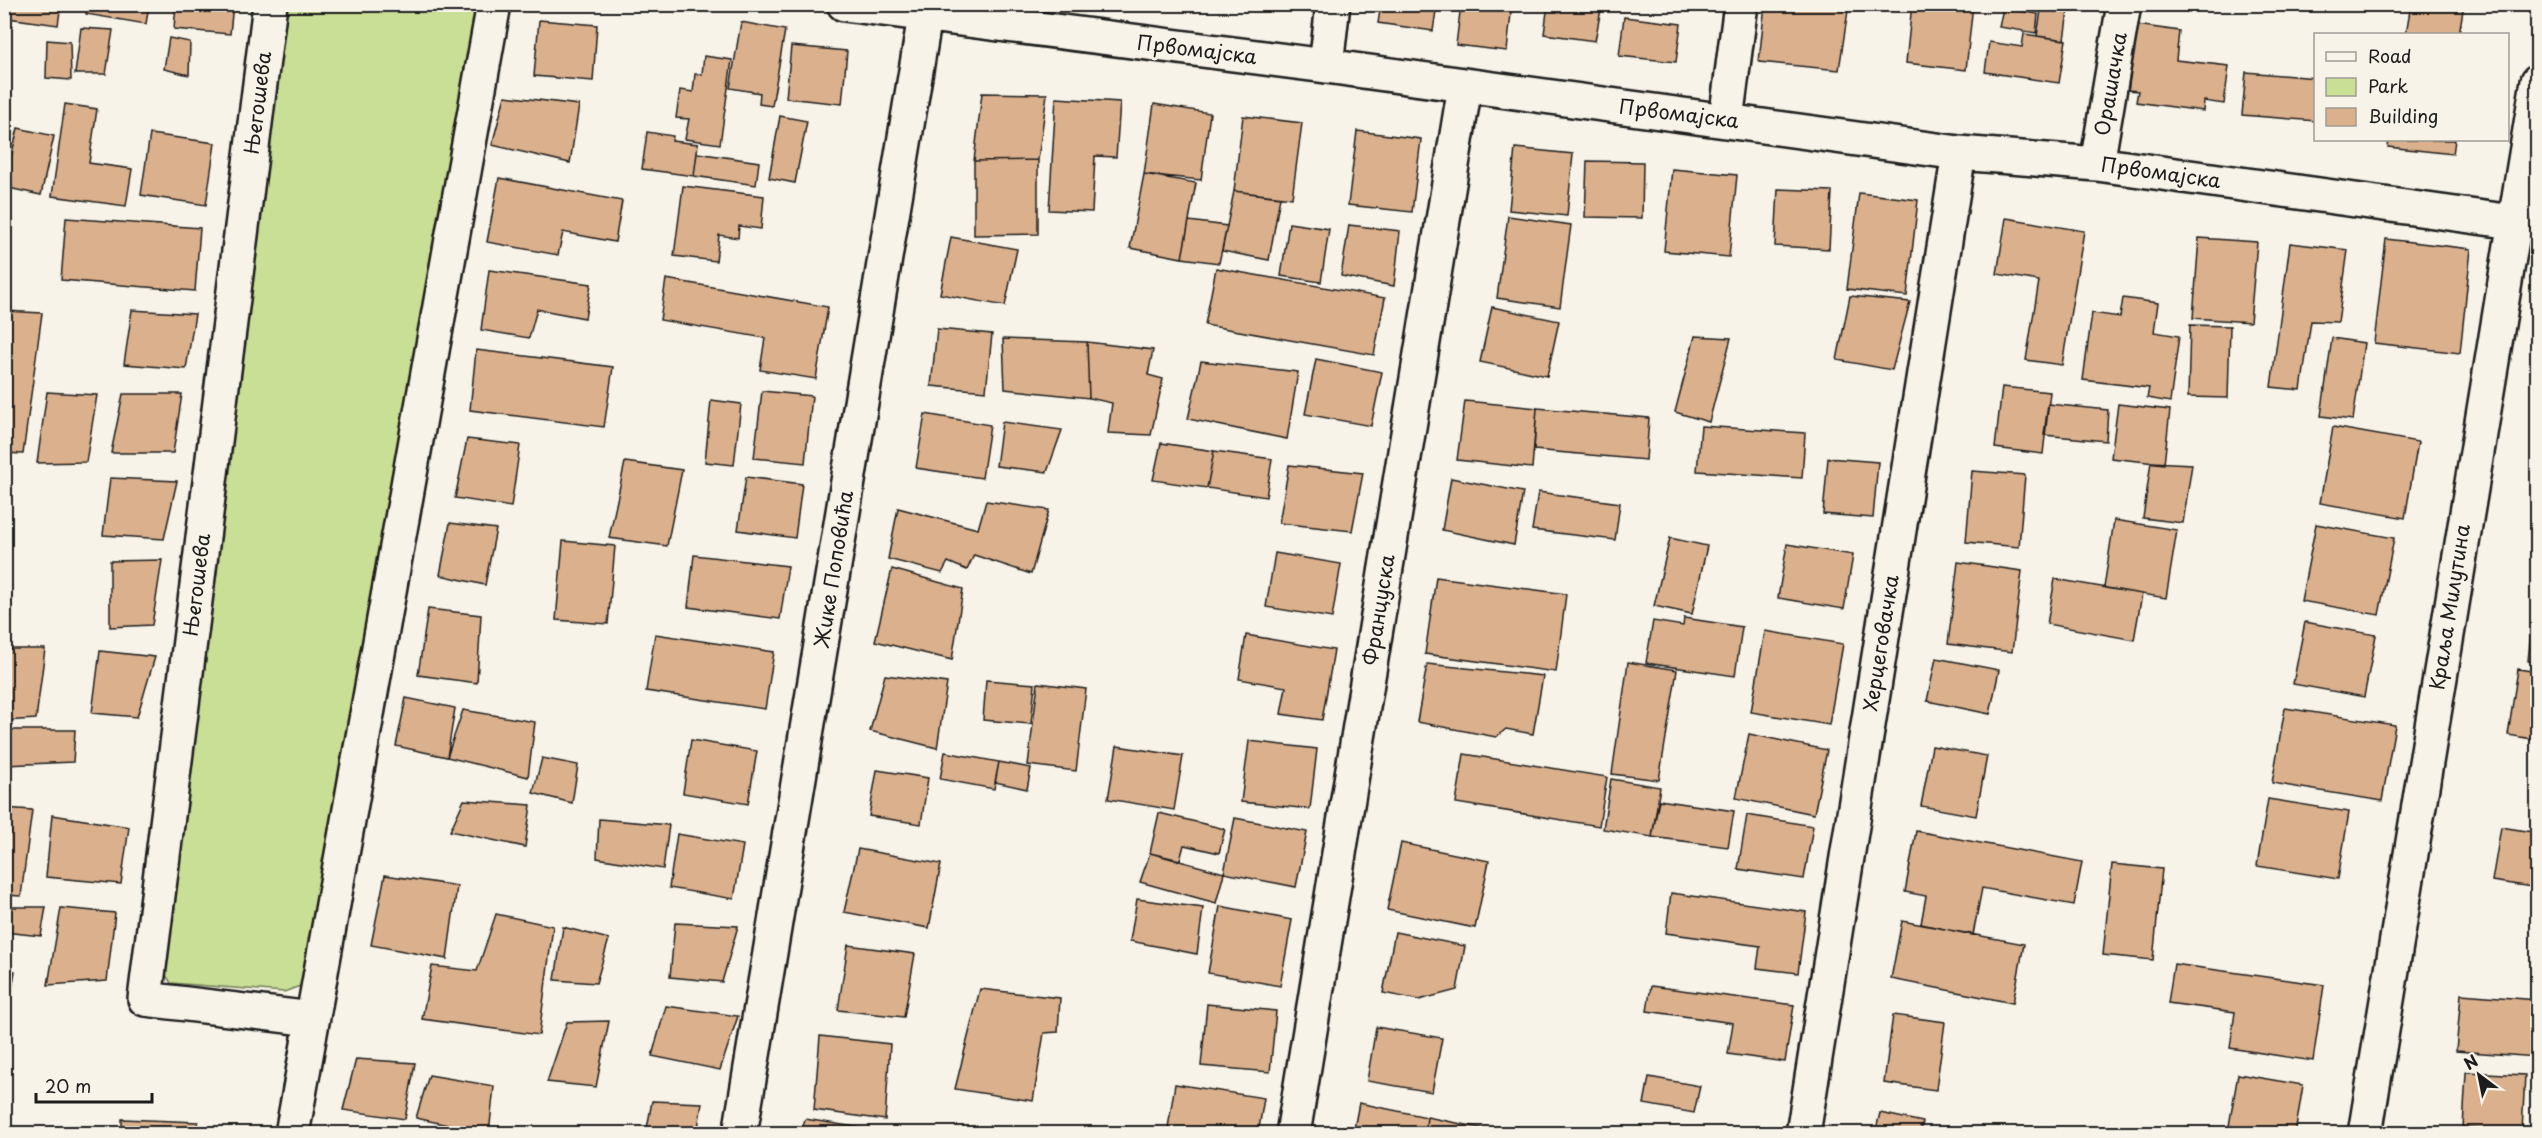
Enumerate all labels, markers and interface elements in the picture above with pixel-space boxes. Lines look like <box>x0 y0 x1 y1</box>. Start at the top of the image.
street label: Првомајска <box>1135 27 1259 71</box>
street label: Орашачка <box>2086 29 2134 138</box>
legend <box>2314 33 2509 141</box>
text: Road <box>2368 42 2412 69</box>
street label: Његошева <box>236 49 278 156</box>
text: Park <box>2368 72 2408 99</box>
street label: Првомајска <box>1617 91 1741 135</box>
text: Building <box>2368 102 2438 129</box>
street label: Првомајска <box>2099 149 2223 195</box>
street label: Жике Поповића <box>806 488 860 651</box>
street label: Краља Милутина <box>2421 521 2477 692</box>
street label: Његошева <box>175 531 217 638</box>
street label: Француска <box>1354 552 1402 667</box>
street label: Херцеговачка <box>1854 572 1906 713</box>
north arrow <box>2449 1045 2509 1105</box>
text: N <box>2459 1048 2482 1075</box>
scale bar <box>36 1066 152 1104</box>
text: 20 m <box>45 1072 91 1099</box>

